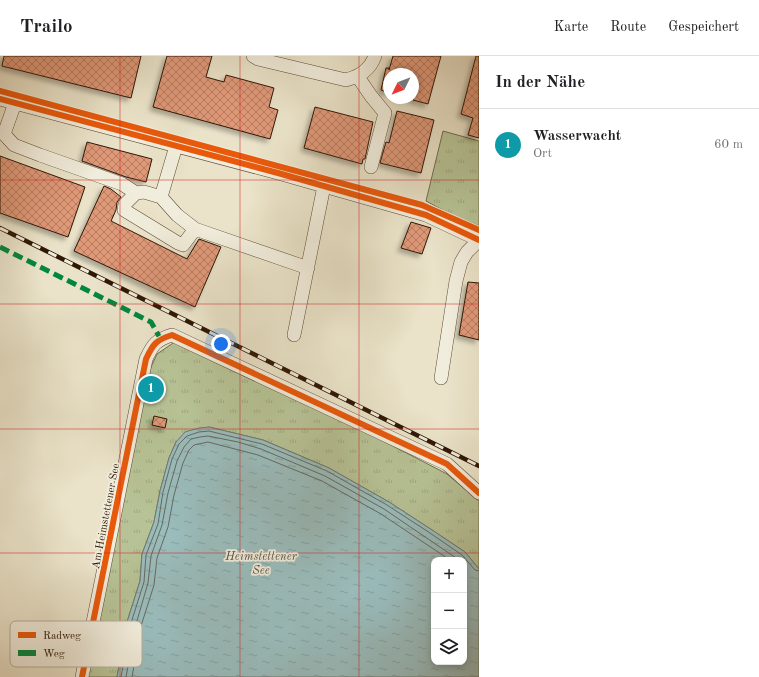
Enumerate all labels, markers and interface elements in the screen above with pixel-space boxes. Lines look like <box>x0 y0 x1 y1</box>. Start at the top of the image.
text: Trailo <box>20 18 73 37</box>
text: Karte <box>554 20 588 34</box>
text: Route <box>610 20 646 34</box>
text: Gespeichert <box>668 20 739 34</box>
north arrow <box>383 68 419 104</box>
text: In der Nähe <box>495 74 585 91</box>
text: Wasserwacht <box>533 129 621 144</box>
text: 1 <box>504 138 512 151</box>
text: 60 m <box>714 138 743 151</box>
text: Ort <box>533 147 552 160</box>
your location <box>211 334 231 354</box>
pin: 1 <box>138 374 164 404</box>
street label: Am Heimstettener See <box>91 462 122 570</box>
water label: Heimstettener See <box>224 551 298 577</box>
map controls <box>431 557 467 665</box>
button: + <box>431 557 467 593</box>
button: − <box>431 593 467 629</box>
legend <box>10 621 142 667</box>
button: layers <box>431 629 467 665</box>
text: Radweg <box>43 631 81 642</box>
text: Weg <box>43 649 65 660</box>

